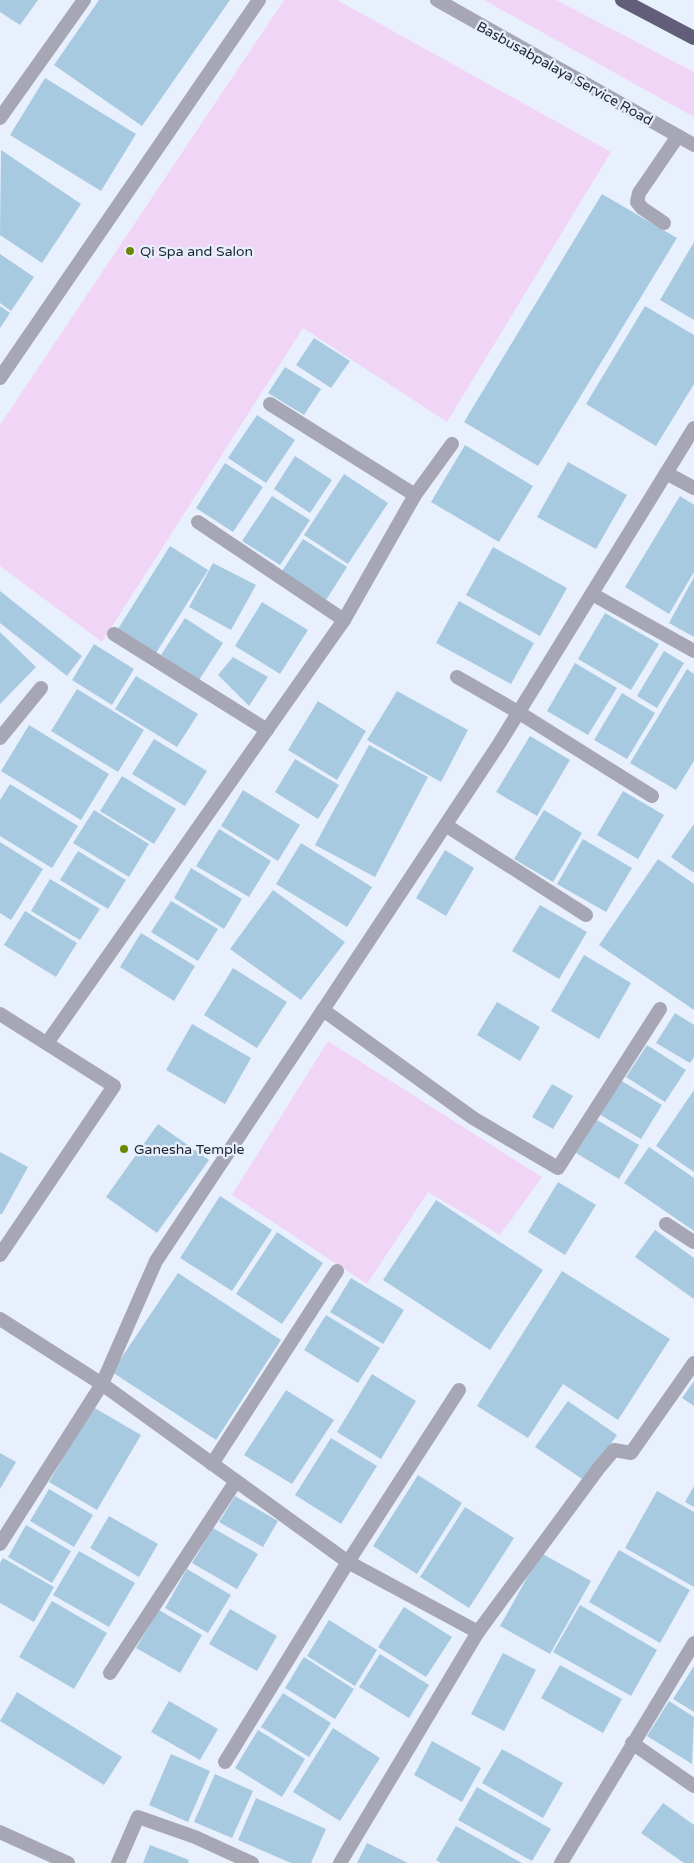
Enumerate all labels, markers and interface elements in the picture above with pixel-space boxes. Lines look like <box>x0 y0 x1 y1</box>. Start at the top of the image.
street label: Basbusabpalaya Service Road <box>474 18 656 129</box>
place label: Qi Spa and Salon <box>140 243 253 260</box>
marker: Qi Spa and Salon <box>124 245 136 257</box>
place label: Ganesha Temple <box>134 1141 244 1158</box>
marker: Ganesha Temple <box>118 1143 130 1155</box>

